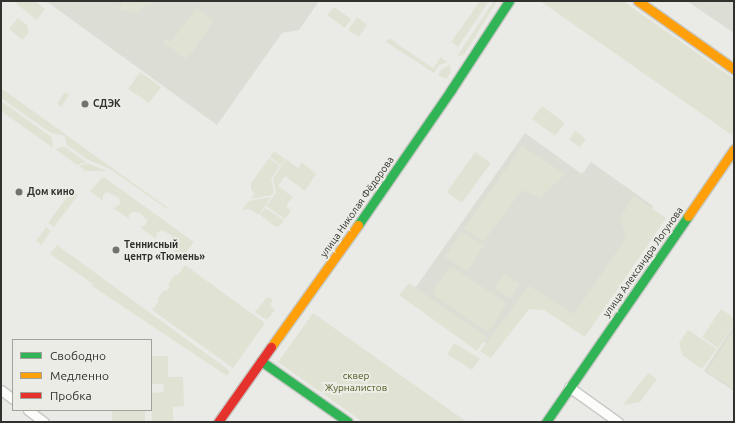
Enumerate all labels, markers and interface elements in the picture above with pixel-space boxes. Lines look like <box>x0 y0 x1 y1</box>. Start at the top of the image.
place label: СДЭК <box>93 98 121 110</box>
marker: СДЭК <box>80 99 90 109</box>
street label: улица Николая Фёдорова <box>318 154 396 260</box>
place label: Дом кино <box>27 186 75 198</box>
marker: Дом кино <box>14 187 24 197</box>
street label: улица Александра Логунова <box>600 205 686 319</box>
place label: Теннисный центр «Тюмень» <box>124 238 205 262</box>
marker: Теннисный центр «Тюмень» <box>111 245 121 255</box>
legend <box>12 339 152 411</box>
text: Свободно <box>50 349 106 362</box>
text: Медленно <box>50 369 109 382</box>
park label: сквер Журналистов <box>325 369 387 392</box>
text: Пробка <box>50 389 92 402</box>

